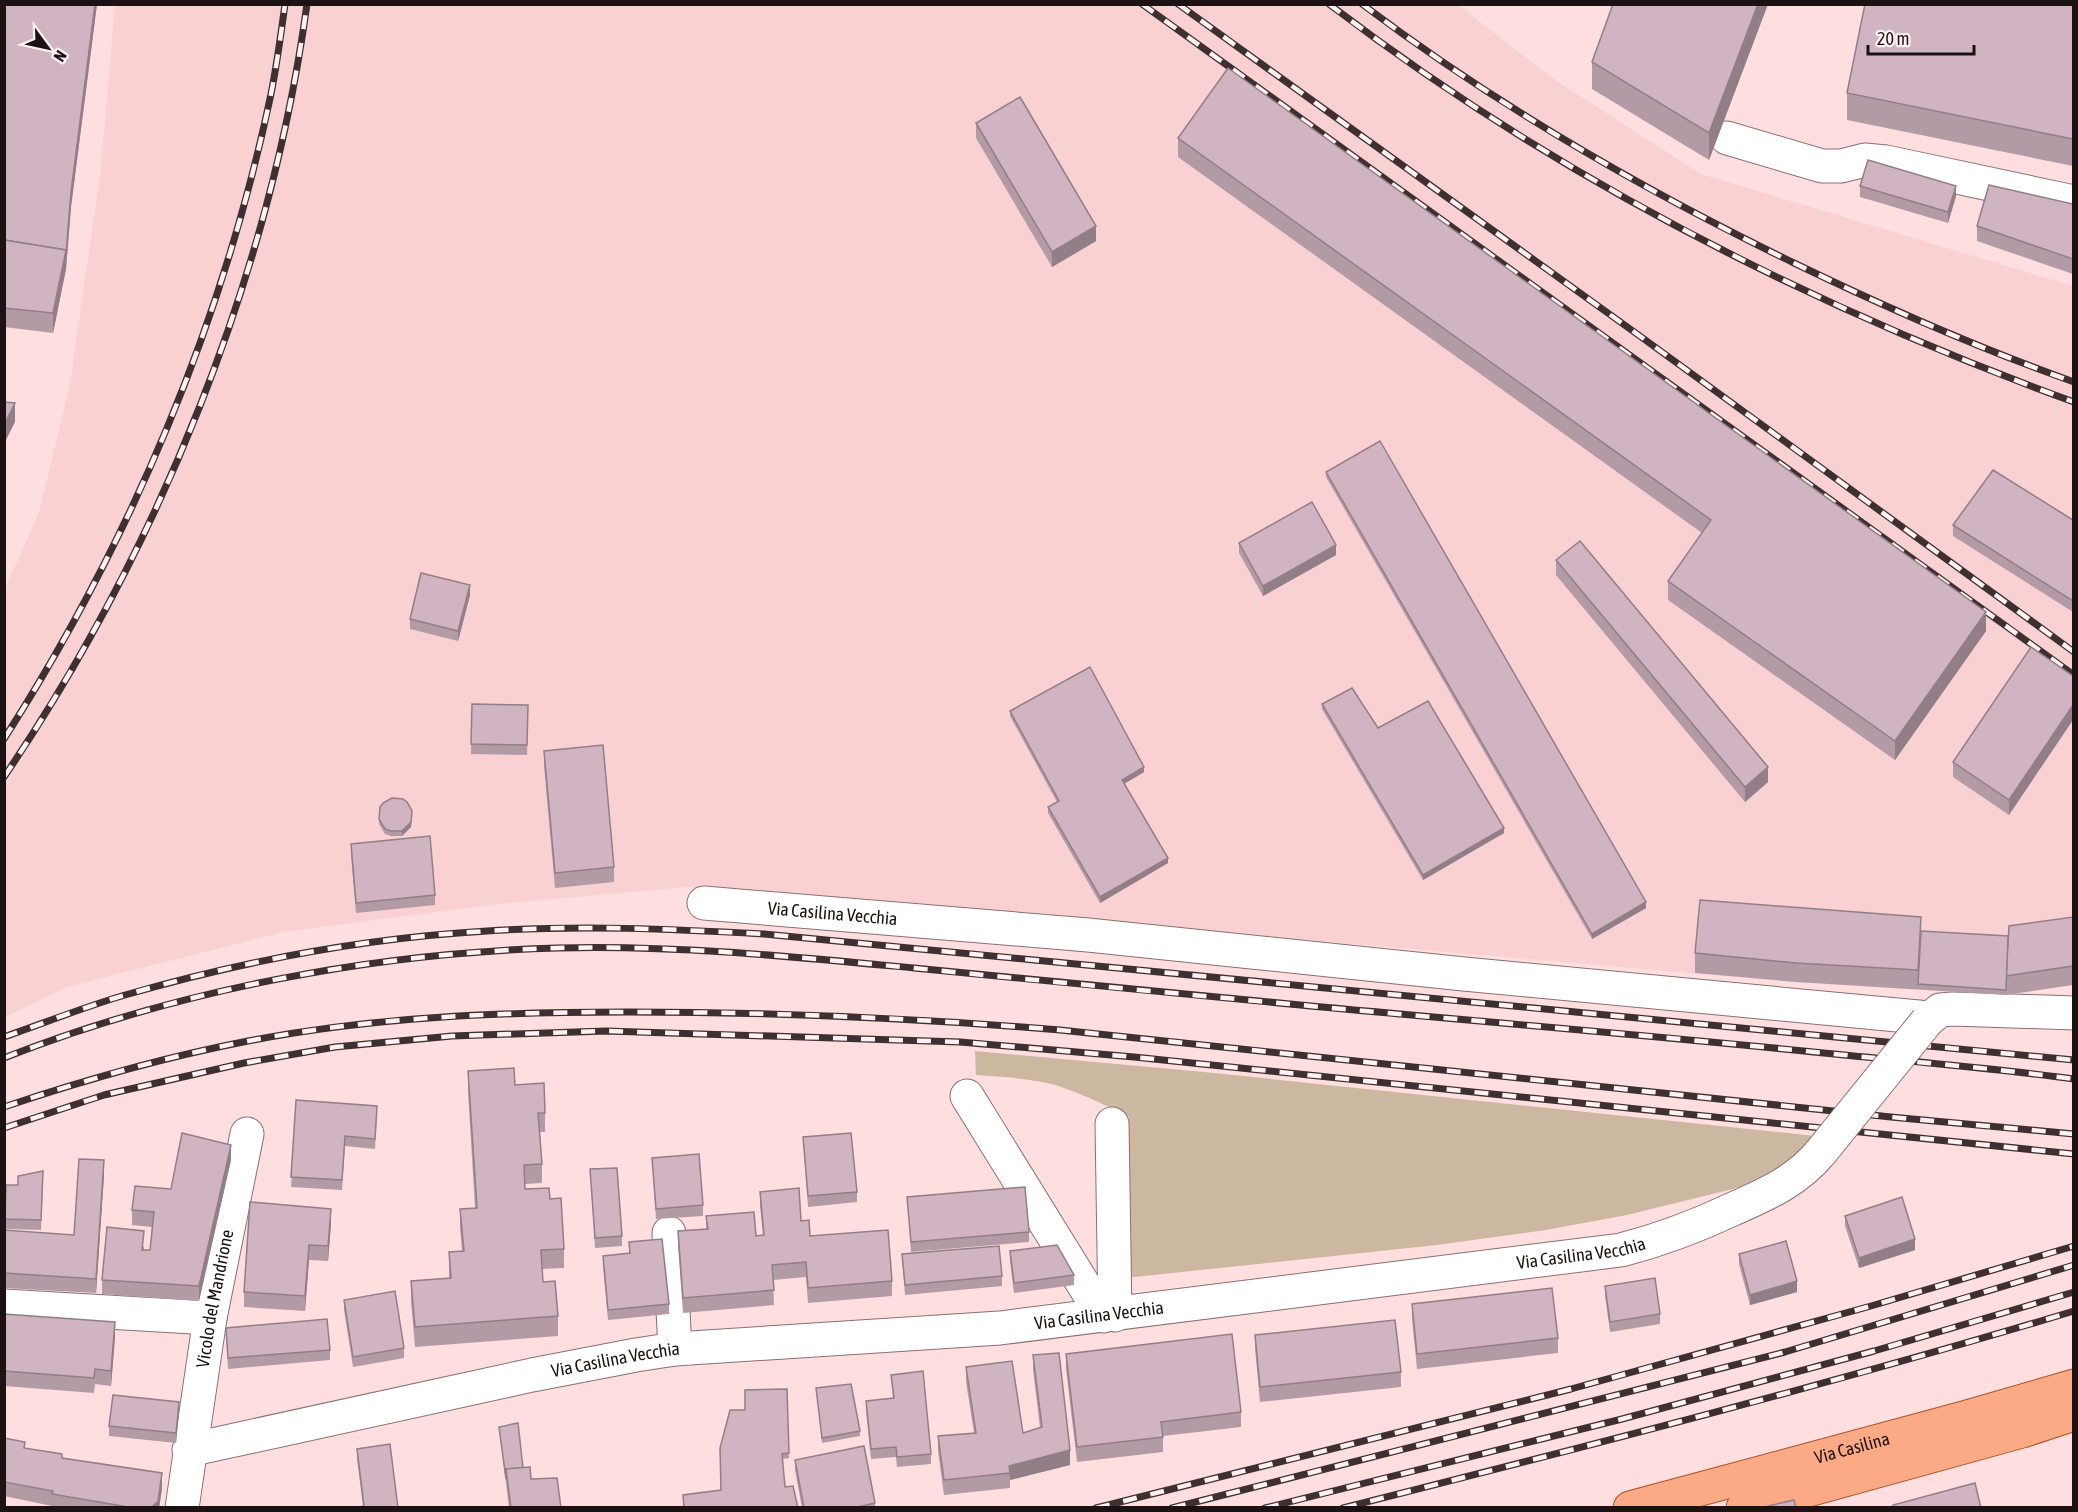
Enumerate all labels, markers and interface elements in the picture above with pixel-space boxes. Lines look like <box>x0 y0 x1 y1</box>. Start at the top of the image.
north arrow <box>18 18 78 78</box>
scale bar <box>1868 18 1974 56</box>
text: 20 m <box>1877 28 1909 49</box>
text: N <box>50 47 71 65</box>
street label: Via Casilina Vecchia <box>767 897 898 929</box>
street label: Vicolo del Mandrione <box>192 1228 238 1369</box>
street label: Via Casilina Vecchia <box>1515 1233 1648 1273</box>
street label: Via Casilina Vecchia <box>1033 1297 1165 1334</box>
street label: Via Casilina Vecchia <box>549 1338 680 1381</box>
street label: Via Casilina <box>1812 1428 1892 1468</box>

